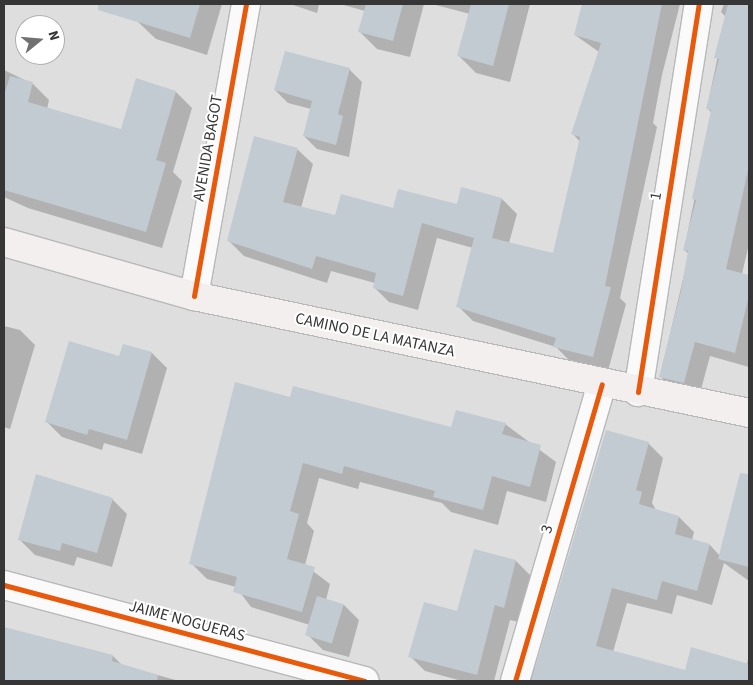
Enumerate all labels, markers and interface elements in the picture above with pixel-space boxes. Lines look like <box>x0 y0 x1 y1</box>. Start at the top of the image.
north arrow <box>15 15 65 65</box>
text: N <box>42 29 64 43</box>
street label: AVENIDA BAGOT <box>189 93 227 203</box>
street label: 1 <box>646 191 666 201</box>
street label: CAMINO DE LA MATANZA <box>293 309 457 361</box>
street label: 3 <box>537 523 557 535</box>
street label: JAIME NOGUERAS <box>127 596 247 646</box>

